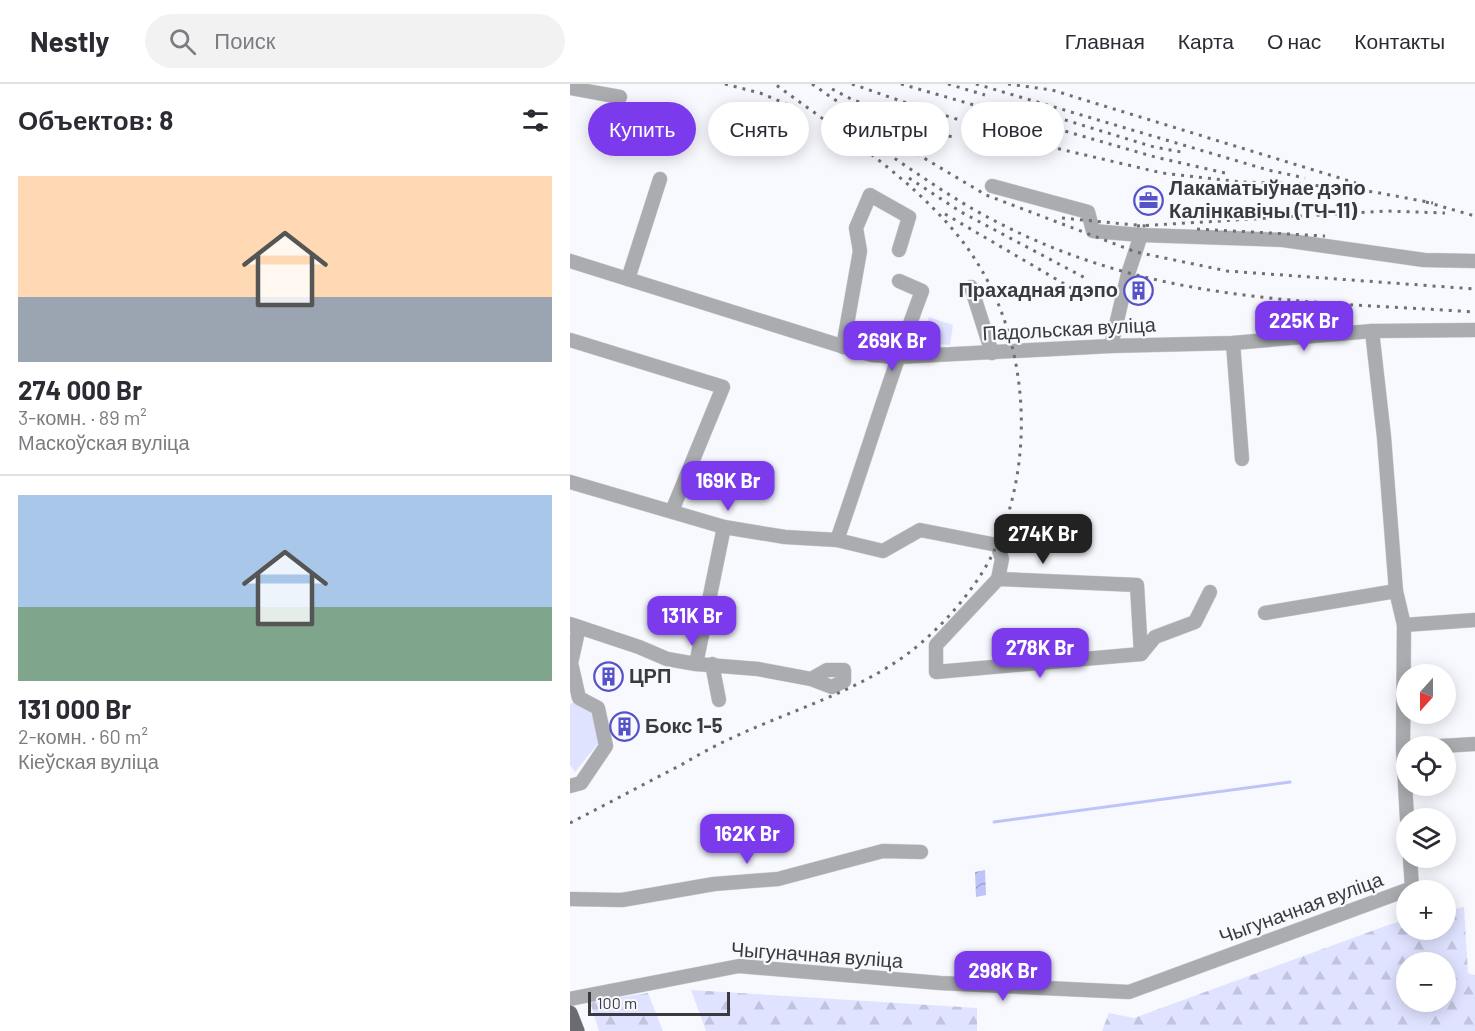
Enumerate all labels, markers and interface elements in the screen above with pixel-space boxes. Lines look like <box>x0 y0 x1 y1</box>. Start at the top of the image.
search box <box>145 14 565 68</box>
text: Nestly <box>30 24 109 58</box>
icon: search <box>166 25 199 58</box>
text: Поиск <box>214 27 275 53</box>
text: Главная <box>1065 28 1145 53</box>
text: Карта <box>1178 28 1234 53</box>
text: О нас <box>1267 28 1321 53</box>
text: Контакты <box>1354 28 1445 53</box>
chip: Купить <box>588 102 696 156</box>
chip: Снять <box>708 102 809 156</box>
chip: Фильтры <box>821 102 949 156</box>
chip: Новое <box>961 102 1064 156</box>
text: Объектов: 8 <box>18 104 173 135</box>
icon: filters <box>519 104 552 137</box>
place label: Лакаматыўнае дэпо Калінкавічы (ТЧ-11) <box>1169 175 1366 222</box>
office icon: Лакаматыўнае дэпо Калінкавічы (ТЧ-11) <box>1132 184 1164 216</box>
icon: home <box>231 215 339 323</box>
building icon: Прахадная дэпо <box>1123 274 1155 306</box>
place label: Прахадная дэпо <box>958 277 1118 301</box>
pin: 225K Br <box>1249 301 1359 352</box>
text: 225K Br <box>1269 308 1339 332</box>
street label: Падольская вуліца <box>982 311 1157 345</box>
pin: 269K Br <box>837 321 947 372</box>
text: 269K Br <box>857 328 927 352</box>
text: 274 000 Br <box>18 374 142 405</box>
text: 3-комн. · 89 m² <box>18 405 147 429</box>
text: Маскоўская вуліца <box>18 430 190 454</box>
pin: 169K Br <box>673 461 783 512</box>
text: 169K Br <box>695 468 761 492</box>
pin: 274K Br <box>988 514 1098 565</box>
text: 274K Br <box>1008 521 1078 545</box>
icon: home <box>231 534 339 642</box>
pin: 131K Br <box>637 596 747 647</box>
text: 131K Br <box>661 603 723 627</box>
pin: 278K Br <box>985 628 1095 679</box>
text: 278K Br <box>1006 635 1074 659</box>
building icon: ЦРП <box>592 660 624 692</box>
place label: ЦРП <box>629 663 671 687</box>
north arrow <box>1396 664 1456 724</box>
map controls <box>1396 664 1456 1012</box>
text: 131 000 Br <box>18 693 131 724</box>
building icon: Бокс 1-5 <box>608 710 640 742</box>
place label: Бокс 1-5 <box>645 713 723 737</box>
text: 2-комн. · 60 m² <box>18 724 148 748</box>
button: locate <box>1396 736 1456 796</box>
text: Кіеўская вуліца <box>18 749 159 773</box>
button: layers <box>1396 808 1456 868</box>
pin: 162K Br <box>692 814 802 865</box>
text: 162K Br <box>714 821 780 845</box>
street label: Чыгуначная вуліца <box>1215 866 1387 948</box>
button: + <box>1396 880 1456 940</box>
street label: Чыгуначная вуліца <box>730 936 905 972</box>
pin: 298K Br <box>948 951 1058 1002</box>
button: − <box>1396 952 1456 1012</box>
text: 298K Br <box>968 958 1038 982</box>
scale bar <box>588 989 730 1016</box>
text: 100 m <box>597 993 637 1012</box>

